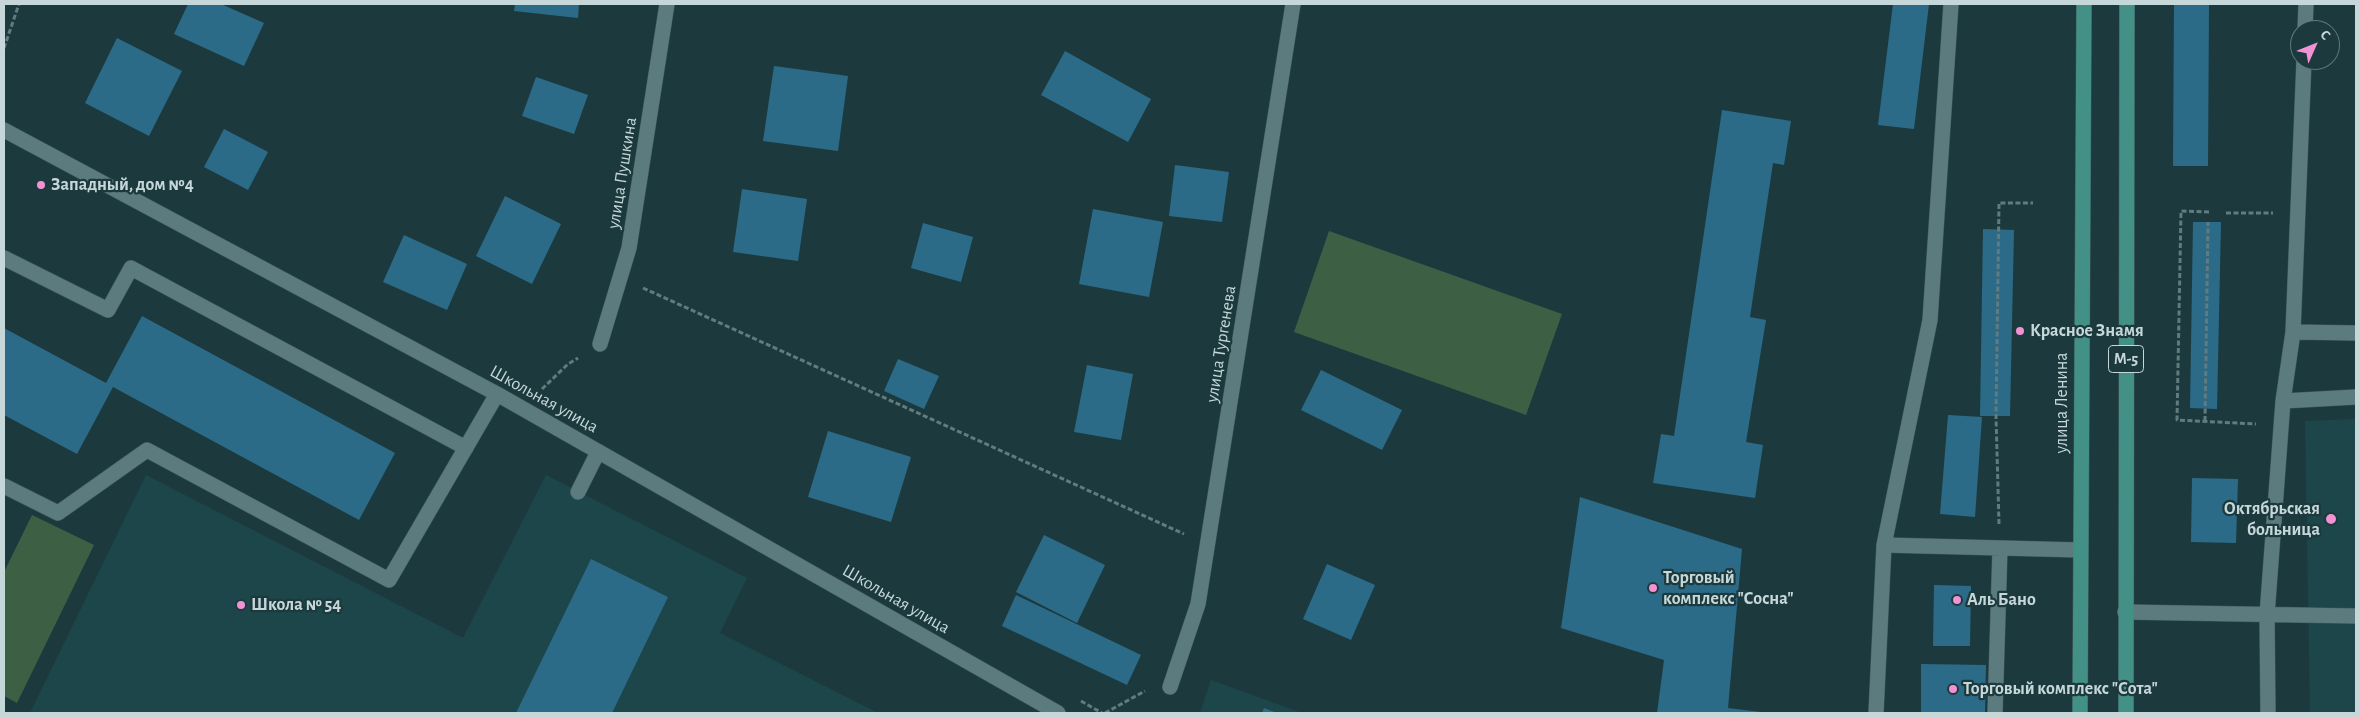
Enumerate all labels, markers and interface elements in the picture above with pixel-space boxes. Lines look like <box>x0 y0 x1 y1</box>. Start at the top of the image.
north arrow <box>2290 20 2340 70</box>
text: С <box>2317 28 2333 43</box>
street label: улица Пушкина <box>602 116 642 230</box>
place label: Западный, дом №4 <box>51 174 194 196</box>
marker: Западный, дом №4 <box>35 179 47 191</box>
street label: улица Тургенева <box>1201 284 1241 404</box>
place label: Красное Знамя <box>2030 320 2144 342</box>
marker: Красное Знамя <box>2014 325 2026 337</box>
road number: М-5 <box>2108 346 2144 372</box>
street label: улица Ленина <box>2051 352 2073 454</box>
street label: Школьная улица <box>486 360 602 438</box>
place label: Октябрьская больница <box>2224 498 2320 540</box>
marker: Октябрьская больница <box>2324 512 2338 526</box>
street label: Школьная улица <box>838 559 954 639</box>
place label: Торговый комплекс "Сосна" <box>1663 567 1794 610</box>
marker: Торговый комплекс "Сосна" <box>1647 582 1659 594</box>
place label: Аль Бано <box>1967 589 2036 611</box>
place label: Школа № 54 <box>251 594 341 616</box>
marker: Аль Бано <box>1951 594 1963 606</box>
marker: Школа № 54 <box>235 599 247 611</box>
place label: Торговый комплекс "Сота" <box>1963 678 2158 700</box>
marker: Торговый комплекс "Сота" <box>1947 683 1959 695</box>

